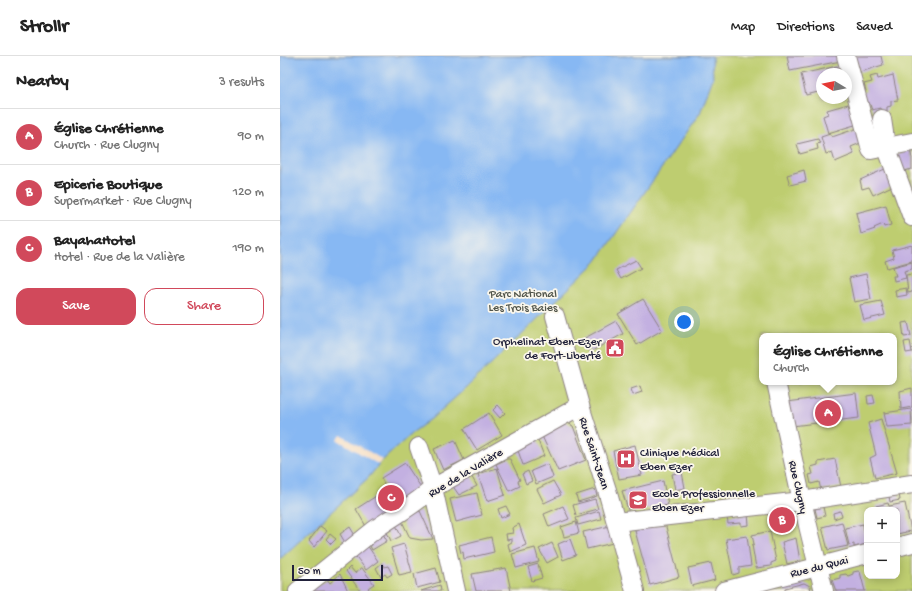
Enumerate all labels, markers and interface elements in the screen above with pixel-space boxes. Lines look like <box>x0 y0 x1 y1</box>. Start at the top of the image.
text: Strollr <box>20 16 68 39</box>
text: Map <box>731 19 755 36</box>
text: Directions <box>777 19 834 36</box>
text: Saved <box>856 19 892 36</box>
north arrow <box>816 68 852 104</box>
text: Nearby <box>16 72 69 92</box>
text: 3 results <box>219 75 264 90</box>
text: Église Chrétienne <box>54 120 164 138</box>
text: A <box>25 129 33 144</box>
text: 90 m <box>238 129 264 144</box>
text: Church · Rue Clugny <box>54 138 159 153</box>
text: Epicerie Boutique <box>54 176 162 194</box>
text: B <box>26 185 32 200</box>
text: 120 m <box>233 185 264 200</box>
text: Supermarket · Rue Clugny <box>54 194 192 209</box>
text: BayahaHotel <box>54 232 136 250</box>
text: C <box>25 241 33 256</box>
text: 190 m <box>233 241 264 256</box>
text: Hotel · Rue de la Valière <box>54 250 185 265</box>
button: Save <box>16 288 136 325</box>
button: Share <box>144 288 264 325</box>
park label: Parc National Les Trois Baies <box>488 288 558 316</box>
your location <box>674 312 694 332</box>
popup <box>759 333 897 385</box>
place label: Orphelinat Eben-Ezer de Fort-Liberté <box>493 336 603 364</box>
public building icon: Orphelinat Eben-Ezer de Fort-Liberté <box>604 337 626 359</box>
text: Église Chrétienne <box>773 343 883 361</box>
text: Church <box>773 361 809 376</box>
pin: A <box>815 398 841 428</box>
street label: Rue Saint-Jean <box>575 416 611 492</box>
street label: Rue de la Valière <box>426 446 506 501</box>
place label: Clinique Médical Eben Ezer <box>640 447 720 475</box>
hospital icon: Clinique Médical Eben Ezer <box>615 448 637 470</box>
street label: Rue Clugny <box>784 459 810 516</box>
pin: C <box>378 483 404 513</box>
place label: Ecole Professionnelle Eben Ezer <box>652 488 756 516</box>
school or university icon: Ecole Professionnelle Eben Ezer <box>627 489 649 511</box>
pin: B <box>769 505 795 535</box>
map controls <box>864 507 900 579</box>
button: + <box>864 507 900 543</box>
button: − <box>864 543 900 579</box>
street label: Rue du Quai <box>789 554 850 582</box>
scale bar <box>292 563 383 582</box>
text: 50 m <box>298 566 320 578</box>

